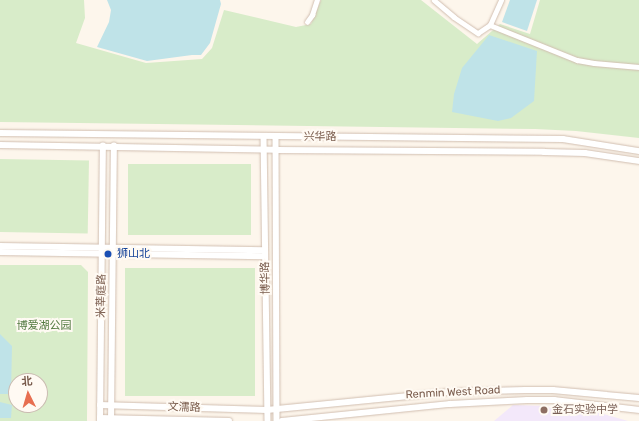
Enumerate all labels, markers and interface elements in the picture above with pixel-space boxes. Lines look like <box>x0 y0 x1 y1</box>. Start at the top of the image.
street label: 兴华路 <box>304 130 336 144</box>
place label: 狮山北 <box>117 247 150 261</box>
marker: 狮山北 <box>102 248 114 260</box>
street label: 博华路 <box>259 261 273 295</box>
street label: 米莘庭路 <box>95 274 109 318</box>
park label: 博爱湖公园 <box>17 319 71 333</box>
north arrow <box>8 373 48 413</box>
text: 北 <box>21 375 33 388</box>
street label: Renmin West Road <box>405 384 501 402</box>
street label: 文濡路 <box>167 401 201 415</box>
place label: 金石实验中学 <box>552 403 618 417</box>
marker: 金石实验中学 <box>539 405 549 415</box>

